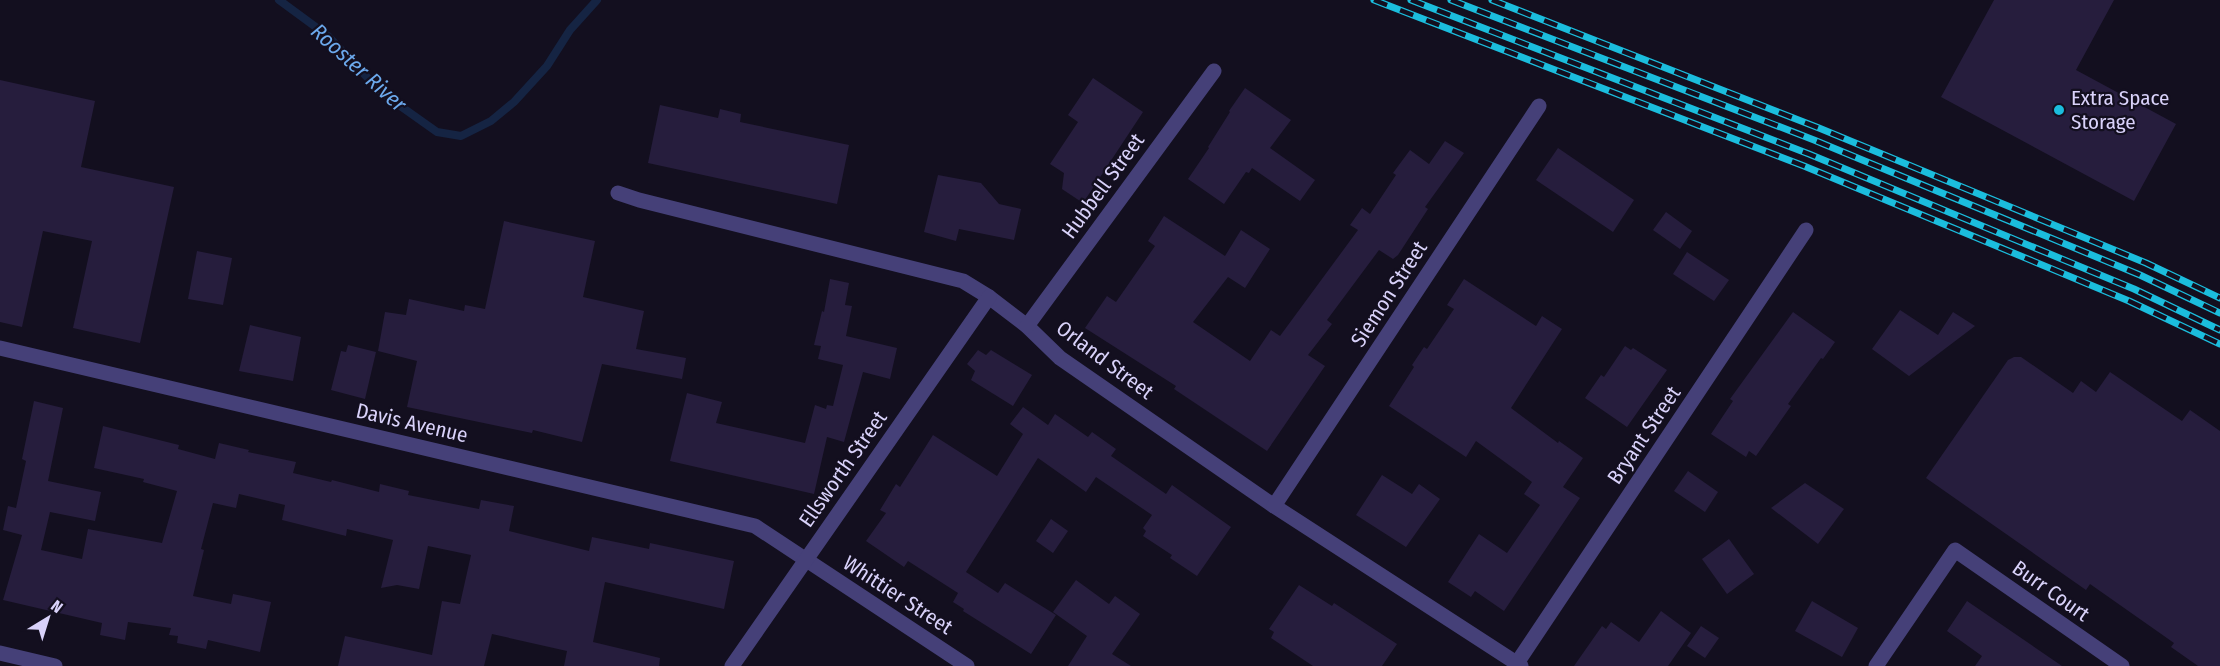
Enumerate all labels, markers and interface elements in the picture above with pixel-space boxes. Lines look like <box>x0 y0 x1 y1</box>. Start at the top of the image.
water label: Rooster River <box>305 18 413 118</box>
place label: Extra Space Storage <box>2071 85 2169 135</box>
marker: Extra Space Storage <box>2052 103 2066 117</box>
street label: Hubbell Street <box>1056 128 1150 244</box>
street label: Siemon Street <box>1345 236 1433 352</box>
street label: Orland Street <box>1051 315 1159 405</box>
street label: Bryant Street <box>1602 381 1686 489</box>
street label: Davis Avenue <box>354 398 470 448</box>
street label: Ellsworth Street <box>793 406 893 532</box>
street label: Whittier Street <box>838 550 958 640</box>
street label: Burr Court <box>2007 555 2095 627</box>
north arrow <box>18 588 78 648</box>
text: N <box>47 596 67 617</box>

